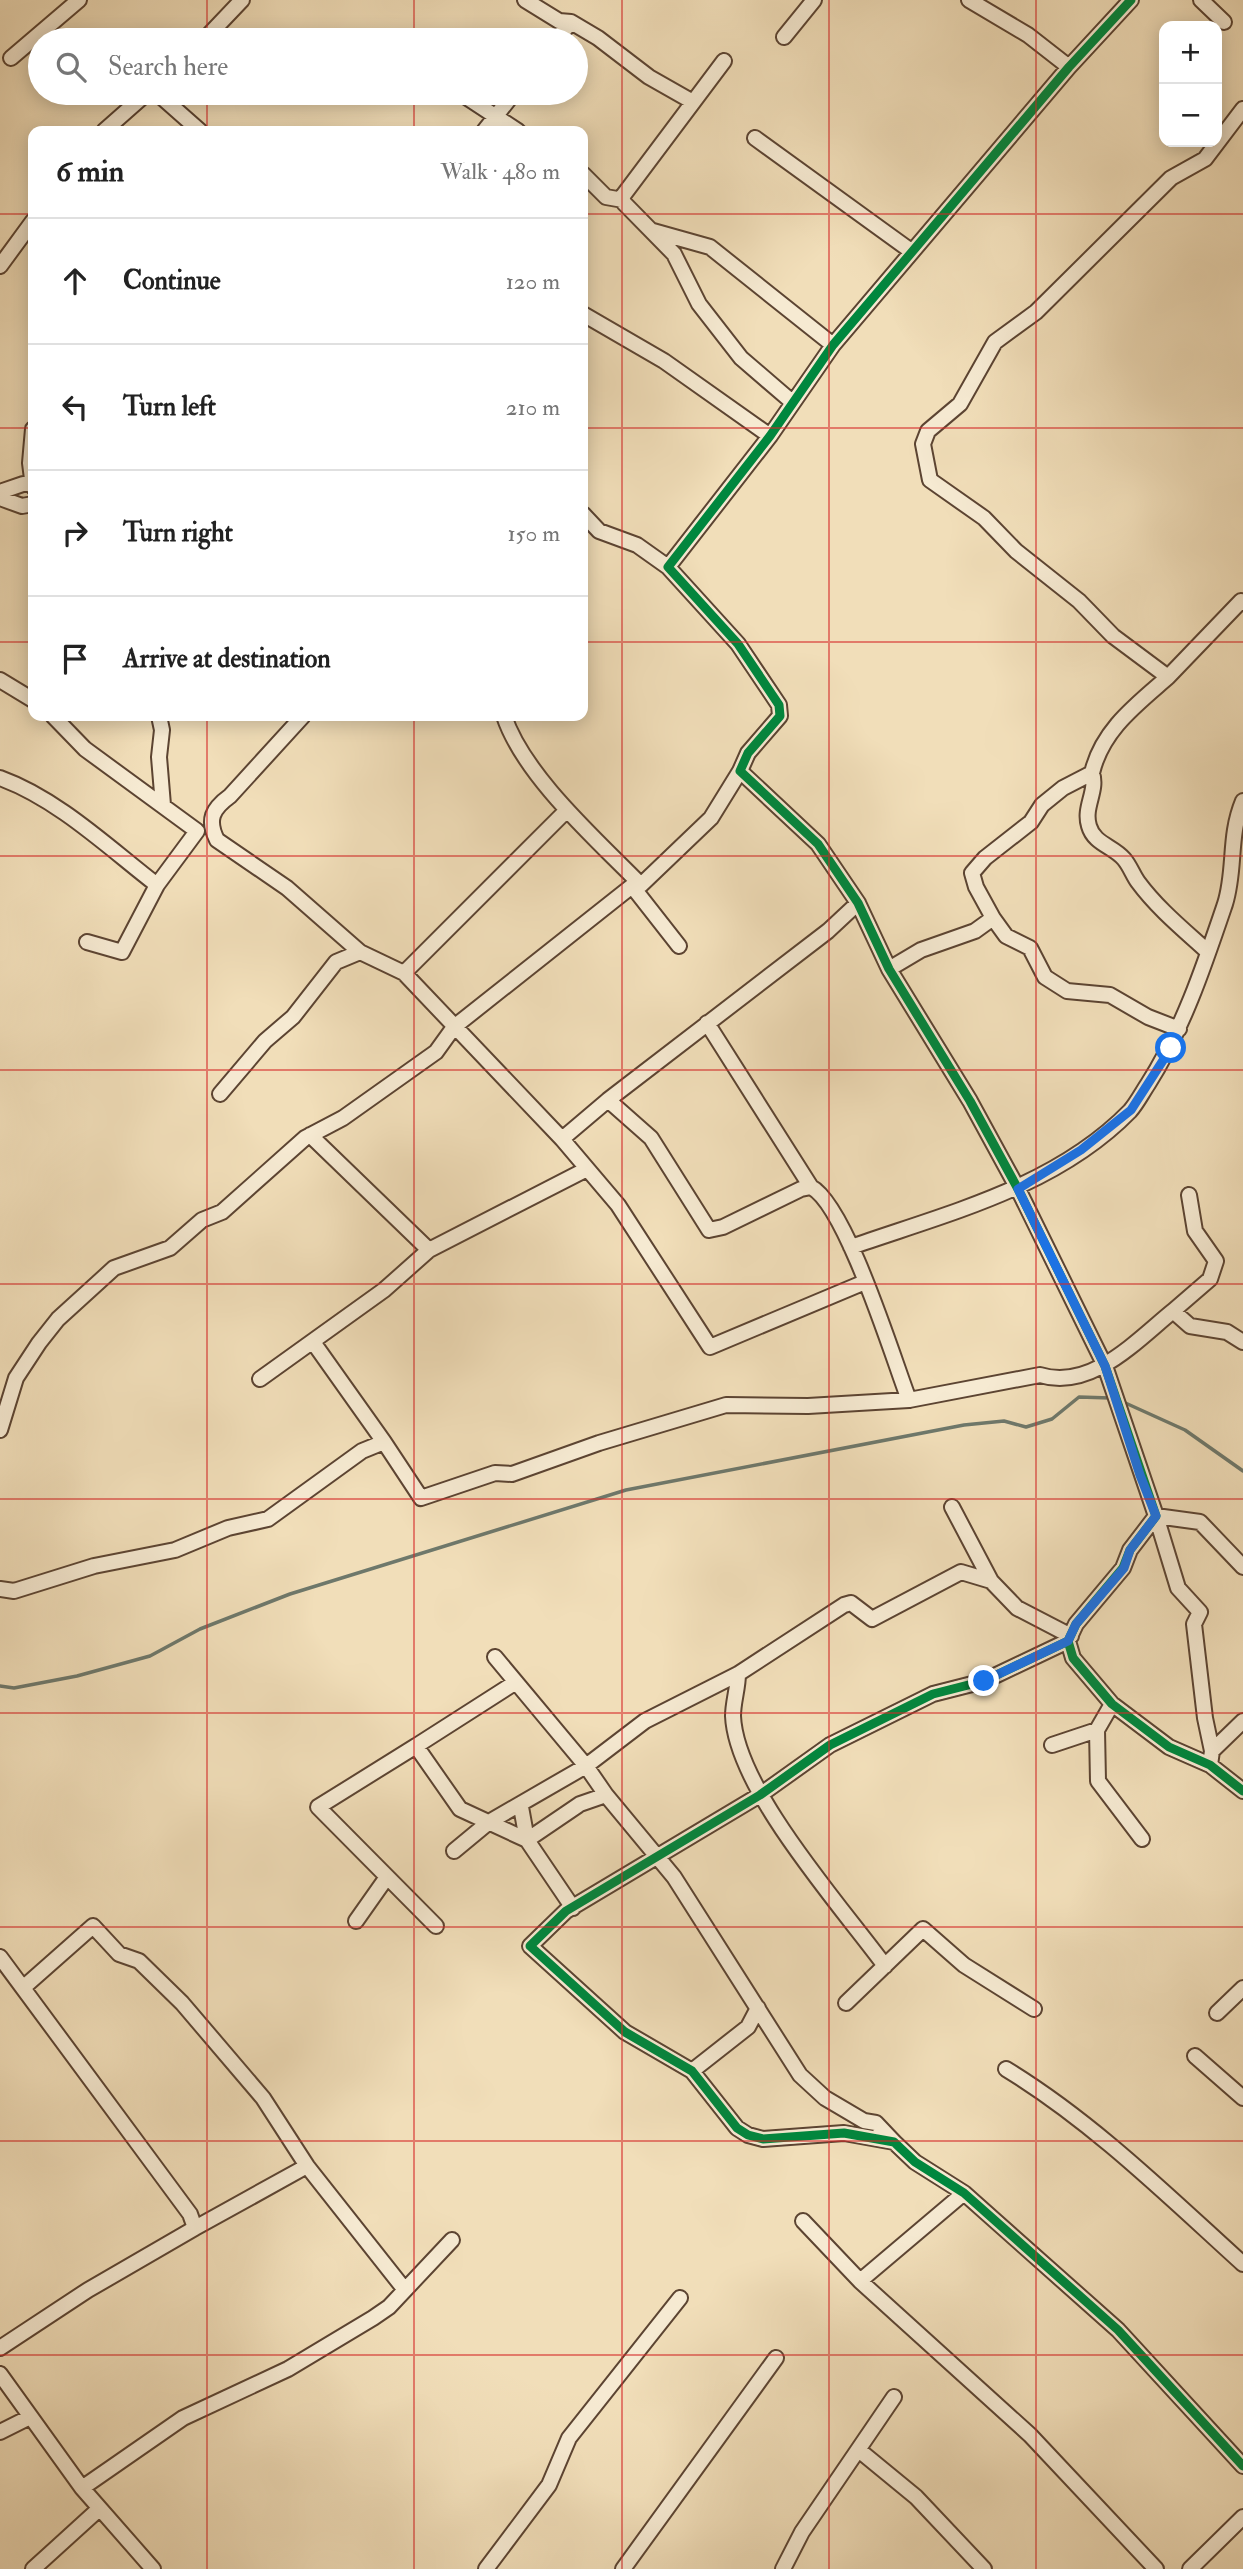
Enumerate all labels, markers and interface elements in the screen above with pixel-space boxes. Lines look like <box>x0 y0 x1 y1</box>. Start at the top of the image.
map controls <box>1159 21 1222 147</box>
button: + <box>1159 21 1222 84</box>
search box <box>28 28 588 105</box>
icon: search <box>52 48 90 86</box>
text: Search here <box>108 51 228 83</box>
button: − <box>1159 84 1222 147</box>
text: 6 min <box>56 153 124 190</box>
text: Walk · 480 m <box>440 157 560 186</box>
icon: ahead <box>56 262 94 300</box>
text: Continue <box>123 265 221 297</box>
text: 120 m <box>506 267 560 296</box>
icon: left <box>56 388 94 426</box>
text: Turn left <box>123 391 216 423</box>
text: 210 m <box>506 393 560 422</box>
icon: right <box>56 514 94 552</box>
text: Turn right <box>123 517 233 549</box>
text: 150 m <box>507 519 560 548</box>
icon: arrive <box>56 640 94 678</box>
text: Arrive at destination <box>123 643 331 675</box>
route start <box>1155 1032 1186 1063</box>
route end <box>968 1665 999 1696</box>

